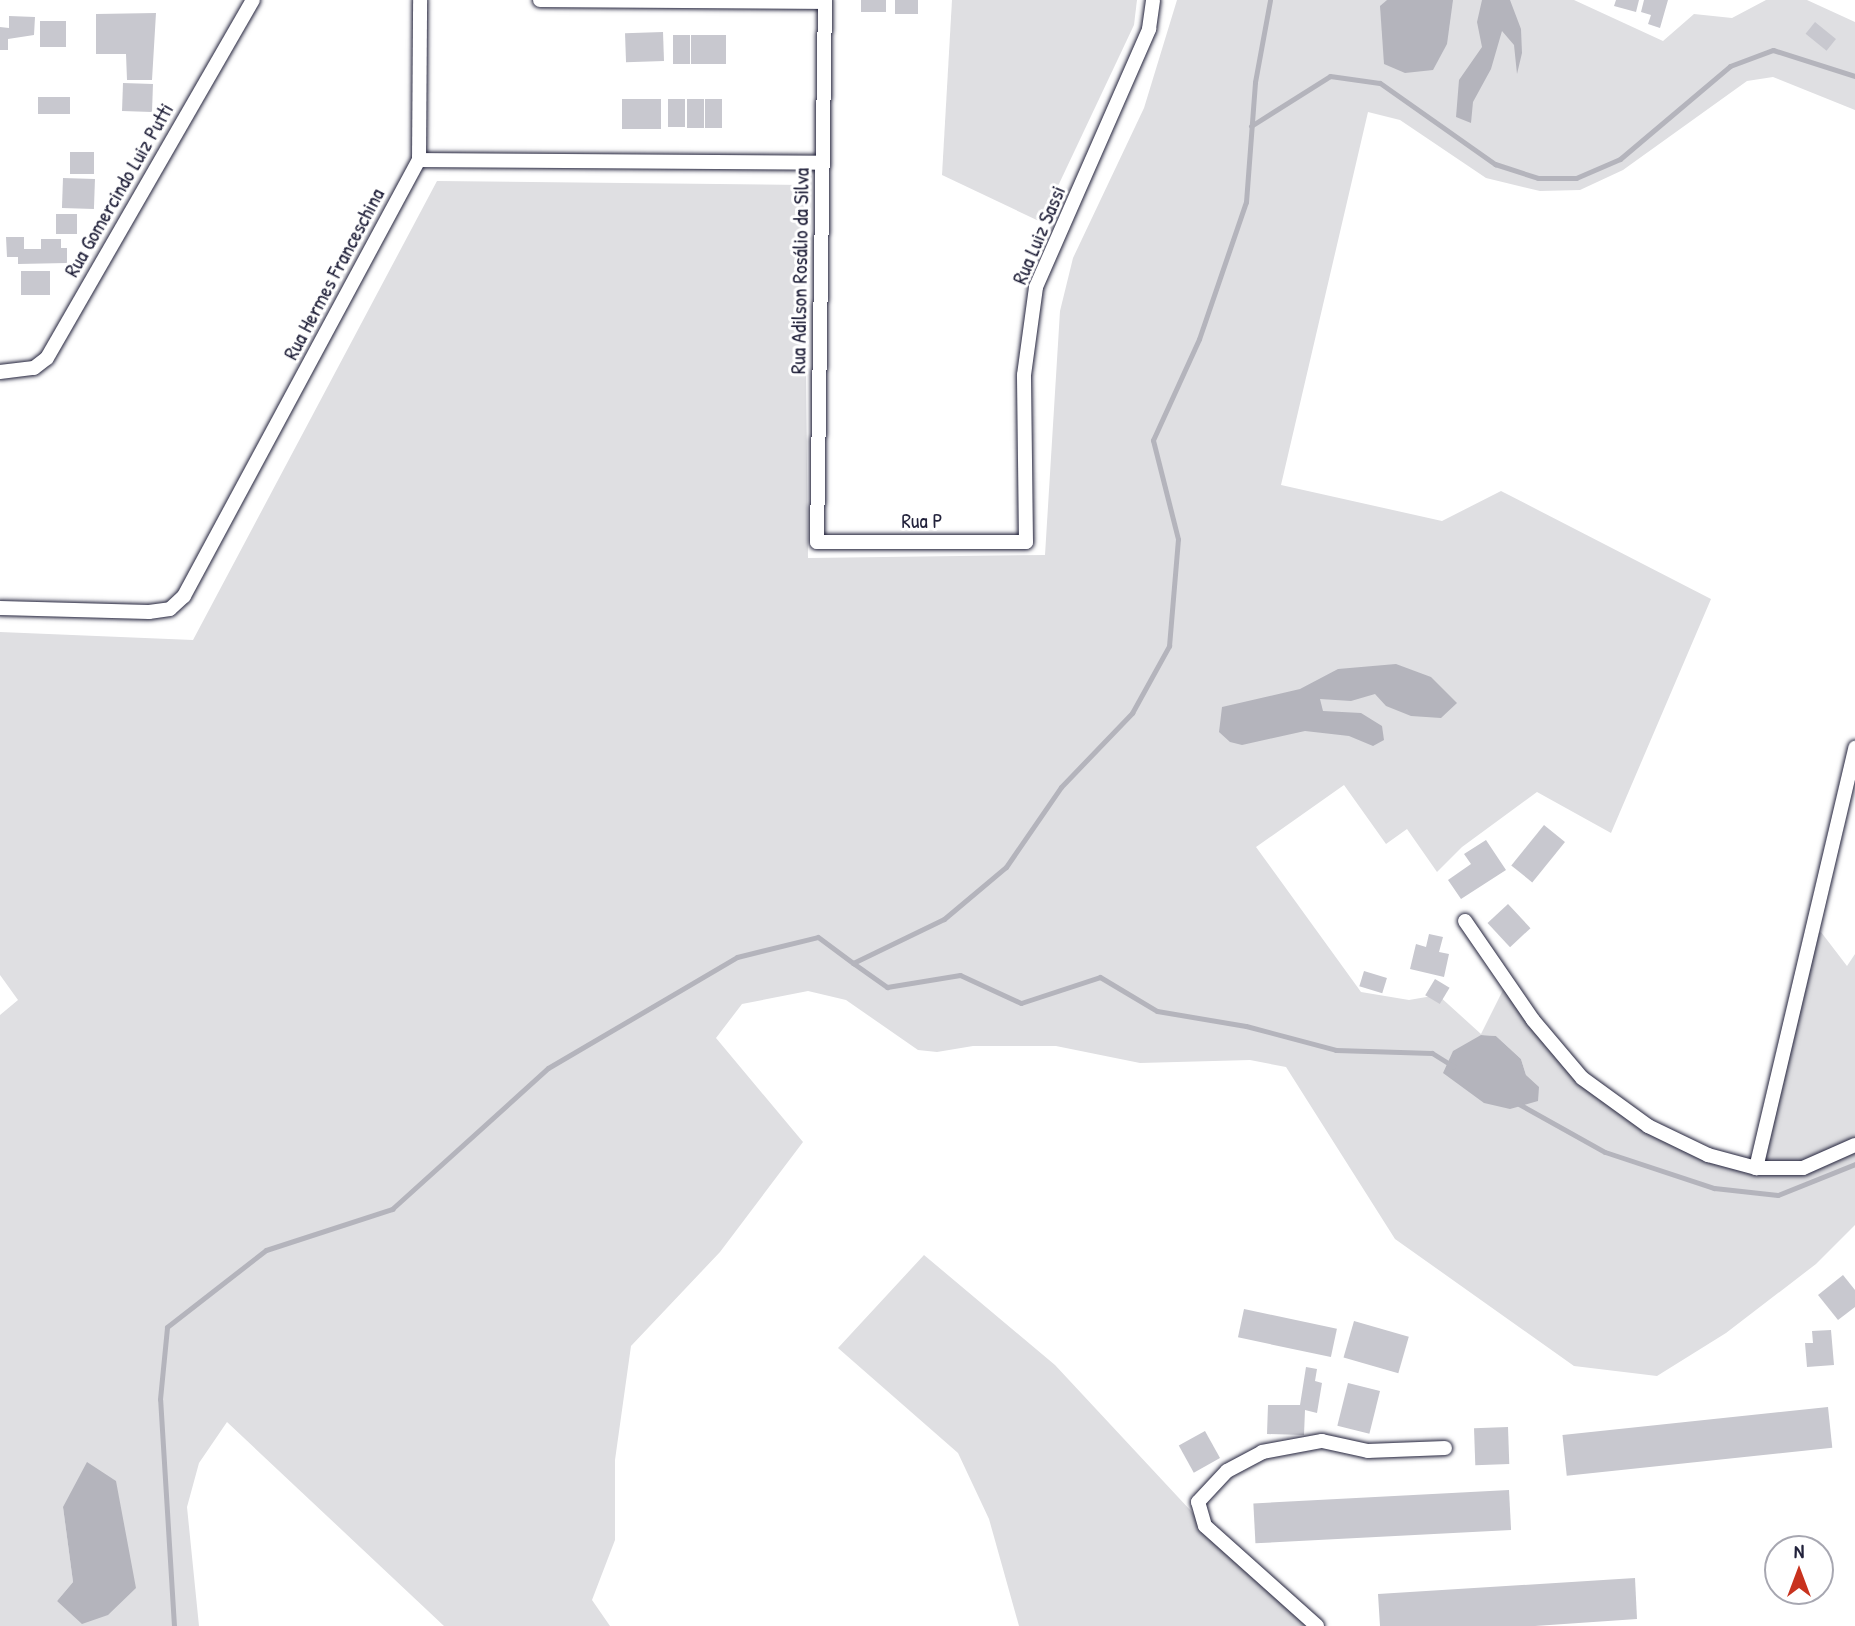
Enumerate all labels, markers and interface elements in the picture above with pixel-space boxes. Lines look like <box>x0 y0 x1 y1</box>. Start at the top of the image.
street label: Rua Gomercindo Luiz Putti <box>59 99 179 281</box>
street label: Rua Adilson Rosálio da Silva <box>786 168 814 374</box>
street label: Rua Luiz Sassi <box>1007 182 1071 288</box>
street label: Rua Hermes Franceschina <box>278 184 390 364</box>
street label: Rua P <box>901 508 943 534</box>
north arrow <box>1764 1535 1834 1605</box>
text: N <box>1794 1538 1804 1564</box>

